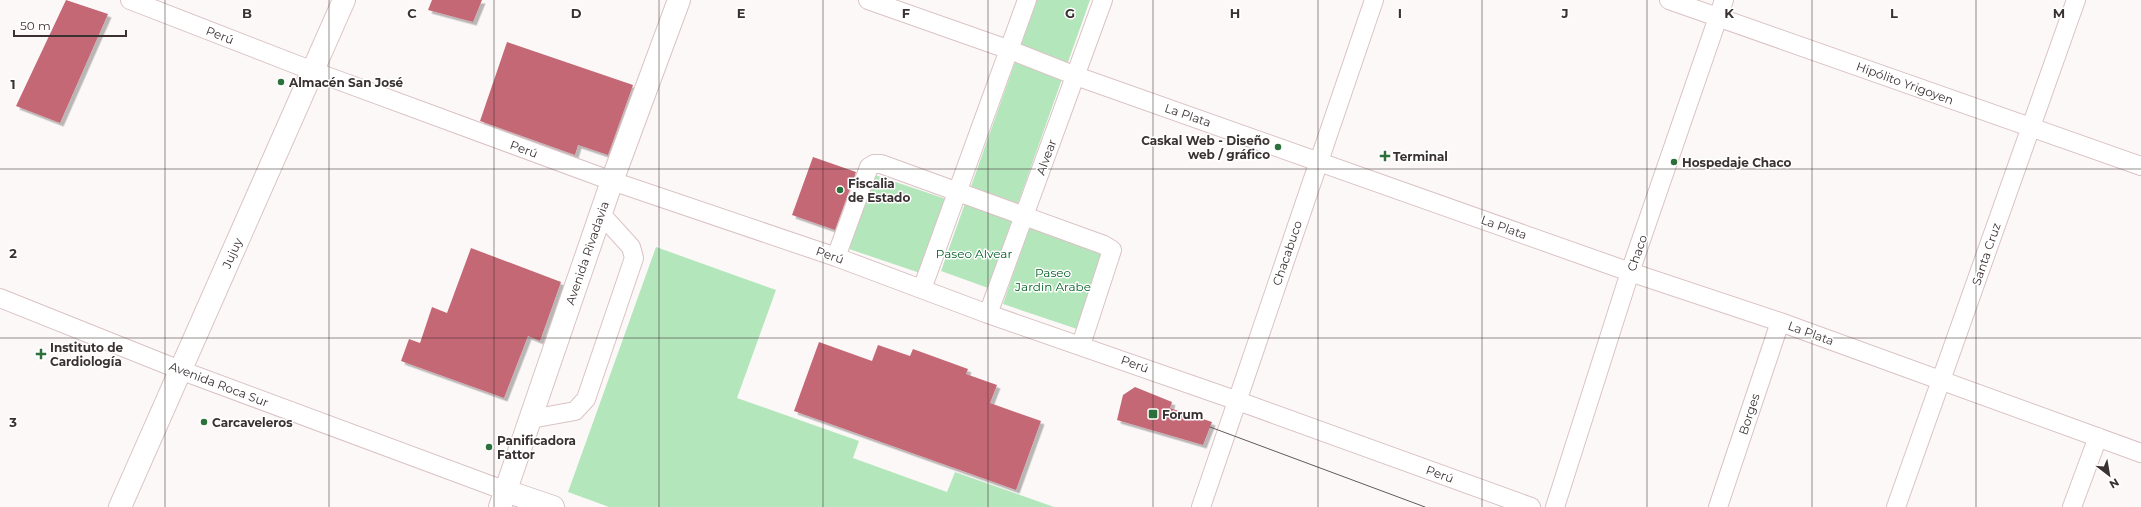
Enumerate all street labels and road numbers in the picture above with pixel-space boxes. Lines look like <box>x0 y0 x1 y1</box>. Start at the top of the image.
street label: Perú <box>204 23 236 47</box>
street label: Hipólito Yrigoyen <box>1854 58 1956 108</box>
street label: La Plata <box>1163 100 1213 130</box>
street label: Perú <box>508 137 540 161</box>
street label: Alvear <box>1033 137 1059 177</box>
street label: Avenida Rivadavia <box>562 199 612 307</box>
street label: La Plata <box>1479 212 1529 242</box>
street label: Chacabuco <box>1269 218 1305 288</box>
street label: Santa Cruz <box>1968 221 2004 287</box>
street label: Chaco <box>1624 233 1650 273</box>
street label: Jujuy <box>218 235 246 272</box>
street label: Perú <box>814 243 846 267</box>
street label: La Plata <box>1786 318 1836 348</box>
street label: Perú <box>1119 352 1151 376</box>
street label: Avenida Roca Sur <box>167 358 271 410</box>
street label: Borges <box>1735 391 1763 437</box>
street label: Perú <box>1424 462 1456 486</box>

